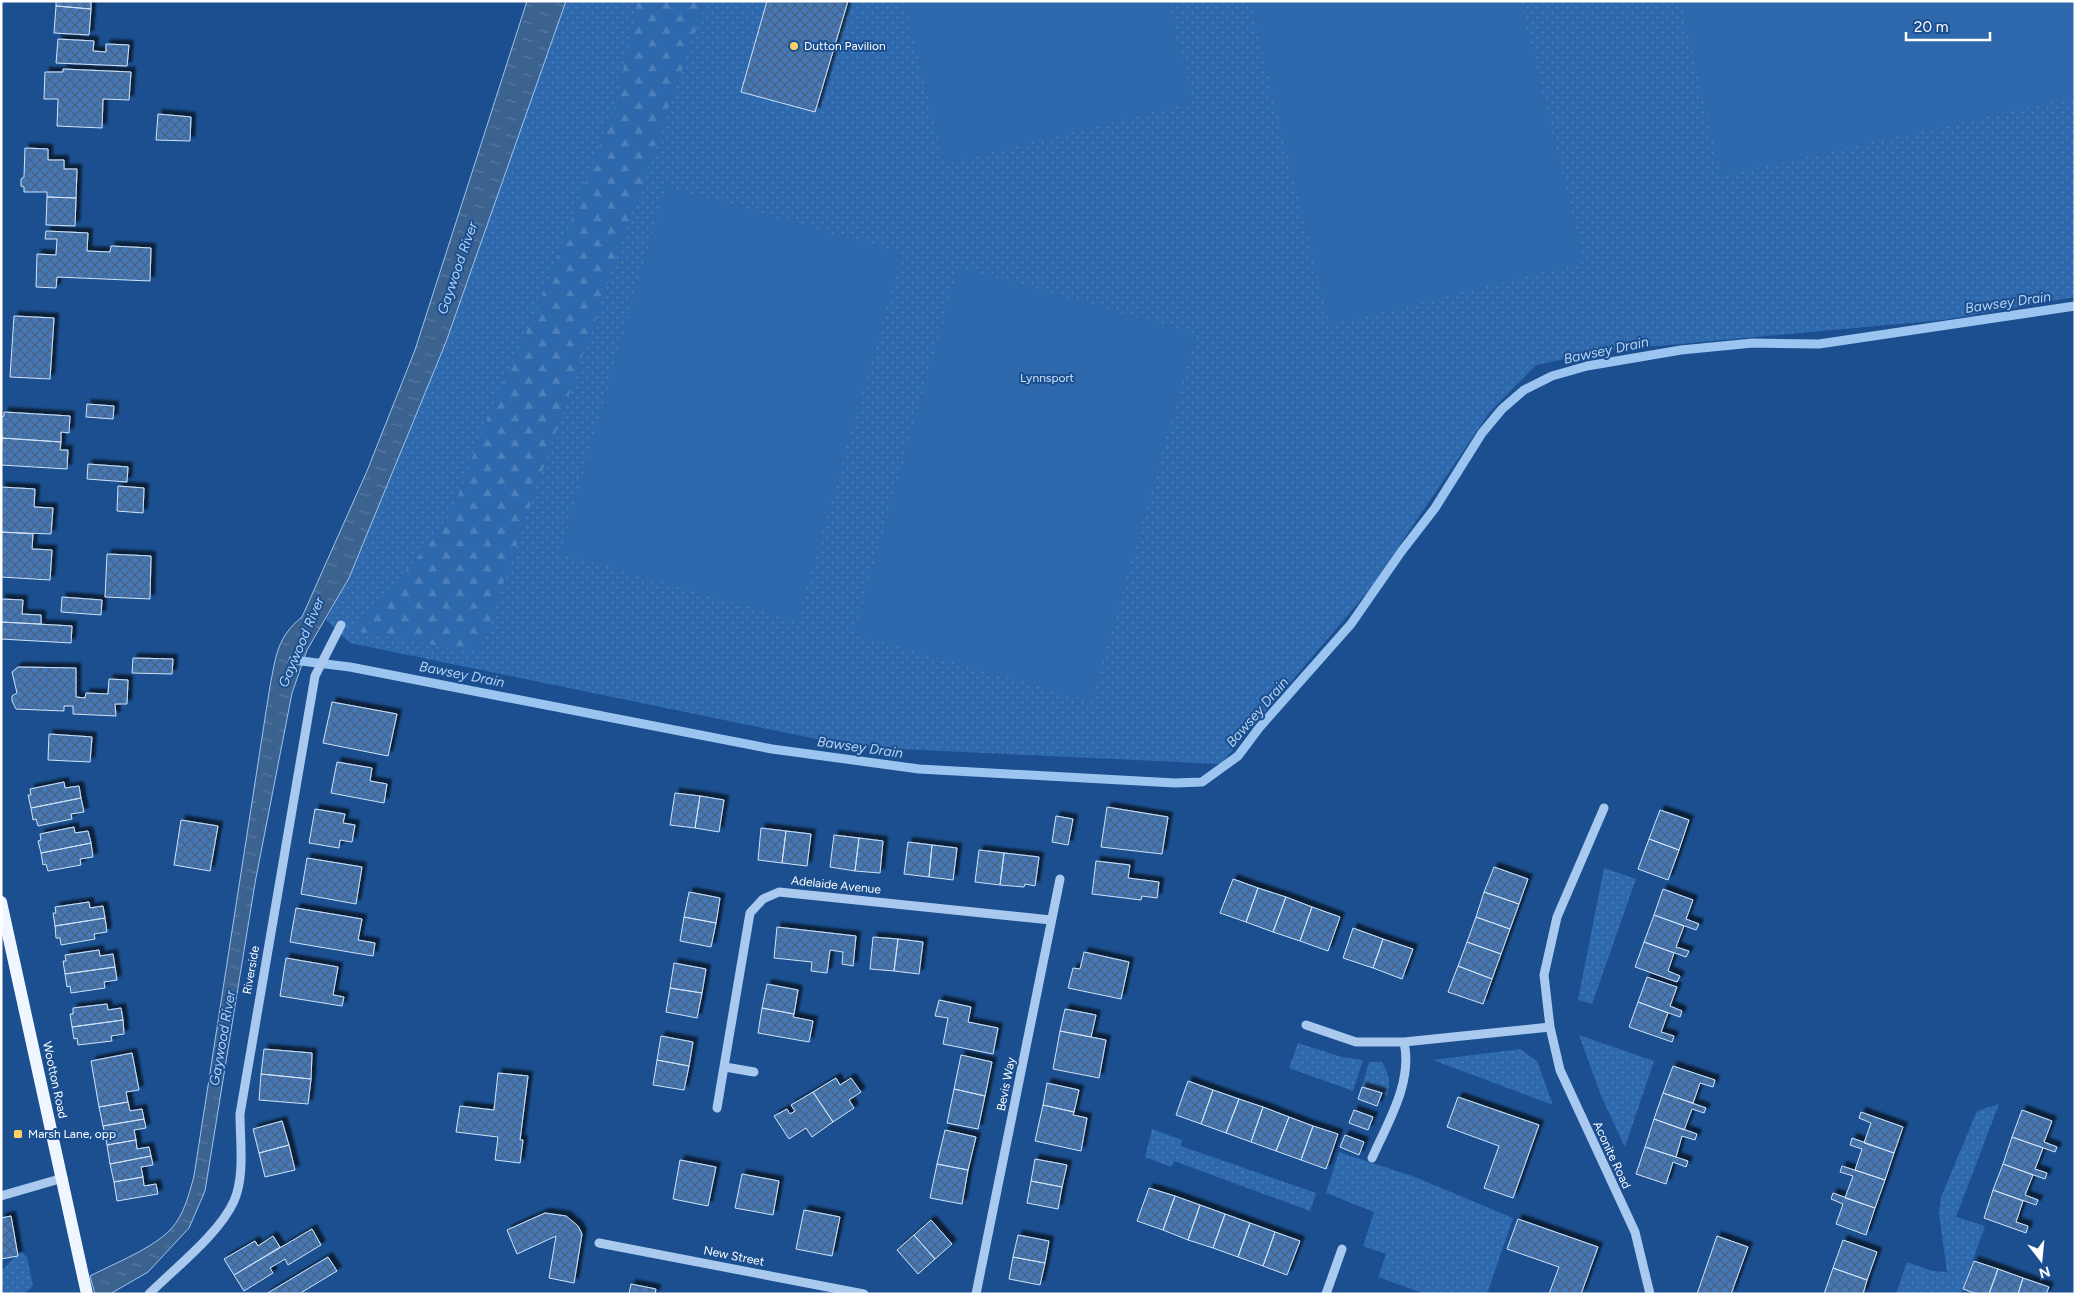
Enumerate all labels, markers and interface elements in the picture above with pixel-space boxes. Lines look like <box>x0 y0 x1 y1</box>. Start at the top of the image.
scale bar <box>1906 10 1990 42</box>
text: 20 m <box>1914 18 1948 36</box>
place label: Dutton Pavilion <box>804 39 886 53</box>
marker: Dutton Pavilion <box>788 40 800 52</box>
water label: Gaywood River <box>434 219 482 317</box>
water label: Bawsey Drain <box>1964 288 2052 317</box>
water label: Bawsey Drain <box>1562 333 1650 368</box>
park label: Lynnsport <box>1020 371 1075 385</box>
water label: Gaywood River <box>275 593 329 690</box>
water label: Bawsey Drain <box>418 658 506 691</box>
water label: Bawsey Drain <box>1223 674 1292 751</box>
water label: Bawsey Drain <box>816 733 904 762</box>
street label: Adelaide Avenue <box>790 873 882 897</box>
street label: Riverside <box>240 944 262 995</box>
water label: Gaywood River <box>206 988 239 1087</box>
street label: Wootton Road <box>40 1040 70 1120</box>
street label: Bevis Way <box>994 1055 1018 1112</box>
street label: Aconite Road <box>1590 1119 1634 1191</box>
place label: Marsh Lane, opp <box>28 1127 116 1141</box>
marker: Marsh Lane, opp <box>12 1128 24 1140</box>
north arrow <box>2016 1235 2066 1285</box>
street label: New Street <box>702 1243 766 1269</box>
text: N <box>2037 1262 2052 1282</box>

